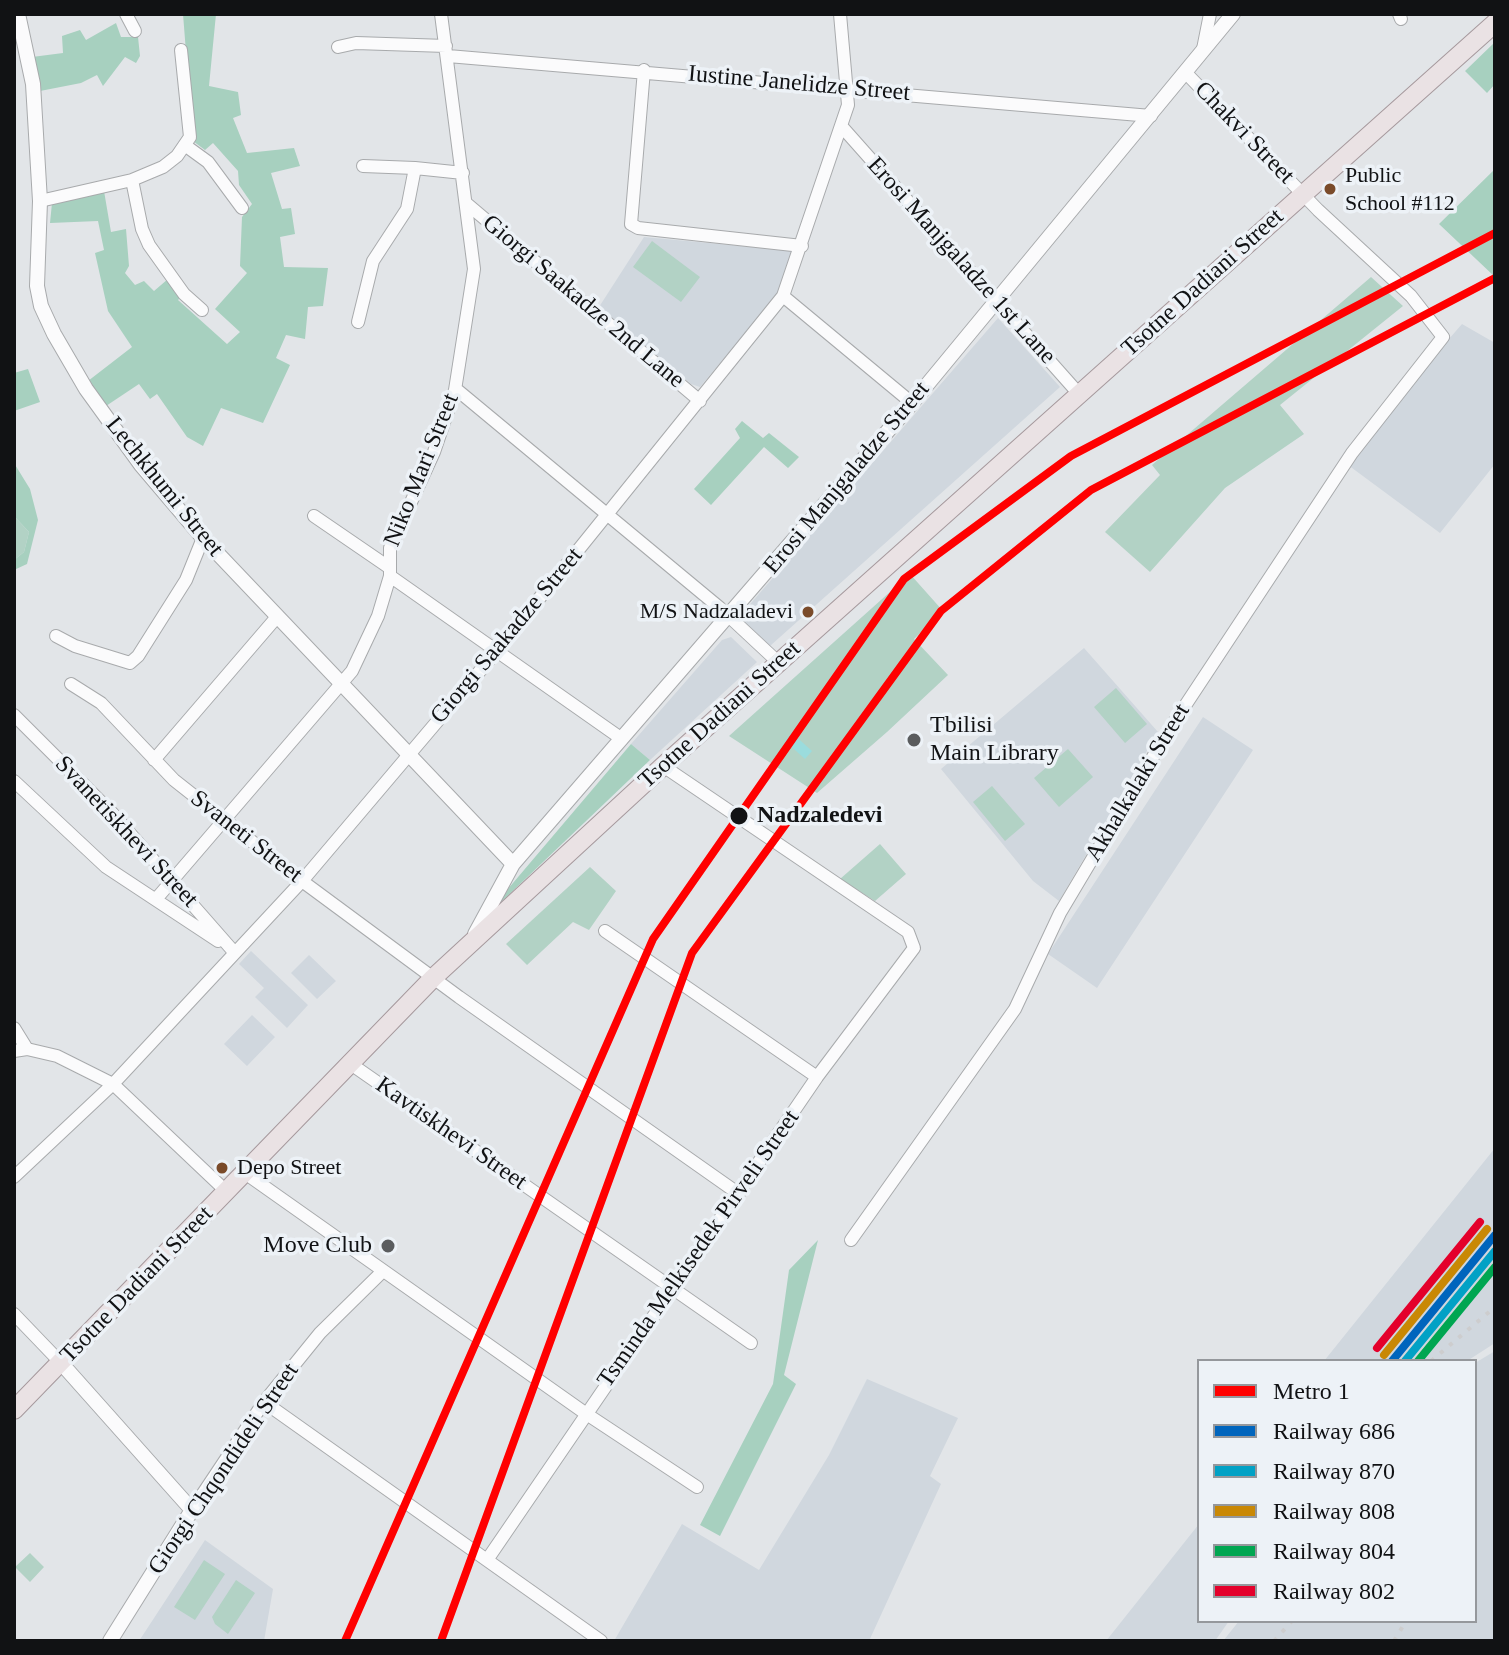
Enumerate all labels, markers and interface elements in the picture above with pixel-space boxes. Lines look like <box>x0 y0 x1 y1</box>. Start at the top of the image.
street label: Iustine Janelidze Street <box>687 60 911 108</box>
street label: Chakvi Street <box>1188 76 1300 190</box>
street label: Erosi Manjgaladze 1st Lane <box>860 152 1062 370</box>
place label: Public School #112 <box>1345 163 1455 214</box>
marker: Public School #112 <box>1322 181 1338 197</box>
street label: Tsotne Dadiani Street <box>1116 203 1290 363</box>
street label: Giorgi Saakadze 2nd Lane <box>476 209 690 395</box>
street label: Erosi Manjgaladze Street <box>758 376 936 580</box>
street label: Niko Mari Street <box>378 389 466 551</box>
street label: Lechkhumi Street <box>99 411 229 563</box>
street label: Giorgi Saakadze Street <box>425 542 589 730</box>
place label: M/S Nadzaladevi <box>640 599 793 625</box>
marker: M/S Nadzaladevi <box>800 604 816 620</box>
street label: Tsotne Dadiani Street <box>633 635 807 795</box>
street label: Akhalkalaki Street <box>1079 699 1197 867</box>
place label: Tbilisi Main Library <box>930 712 1059 768</box>
marker: Tbilisi Main Library <box>905 731 923 749</box>
street label: Svanetiskhevi Street <box>48 750 204 914</box>
street label: Svaneti Street <box>184 784 308 890</box>
place label: Nadzaledevi <box>757 802 882 830</box>
marker: Nadzaledevi <box>728 805 750 827</box>
street label: Kavtiskhevi Street <box>370 1071 532 1197</box>
street label: Tsminda Melkisedek Pirveli Street <box>592 1105 806 1393</box>
place label: Depo Street <box>237 1155 341 1181</box>
marker: Depo Street <box>214 1160 230 1176</box>
street label: Tsotne Dadiani Street <box>55 1200 219 1370</box>
place label: Move Club <box>263 1232 372 1260</box>
marker: Move Club <box>379 1237 397 1255</box>
street label: Giorgi Chqondideli Street <box>142 1358 306 1580</box>
legend <box>1197 1359 1477 1623</box>
text: Metro 1 <box>1273 1378 1350 1404</box>
text: Railway 686 <box>1273 1418 1395 1444</box>
text: Railway 870 <box>1273 1458 1395 1484</box>
text: Railway 808 <box>1273 1498 1395 1524</box>
text: Railway 804 <box>1273 1538 1395 1564</box>
text: Railway 802 <box>1273 1578 1395 1604</box>

